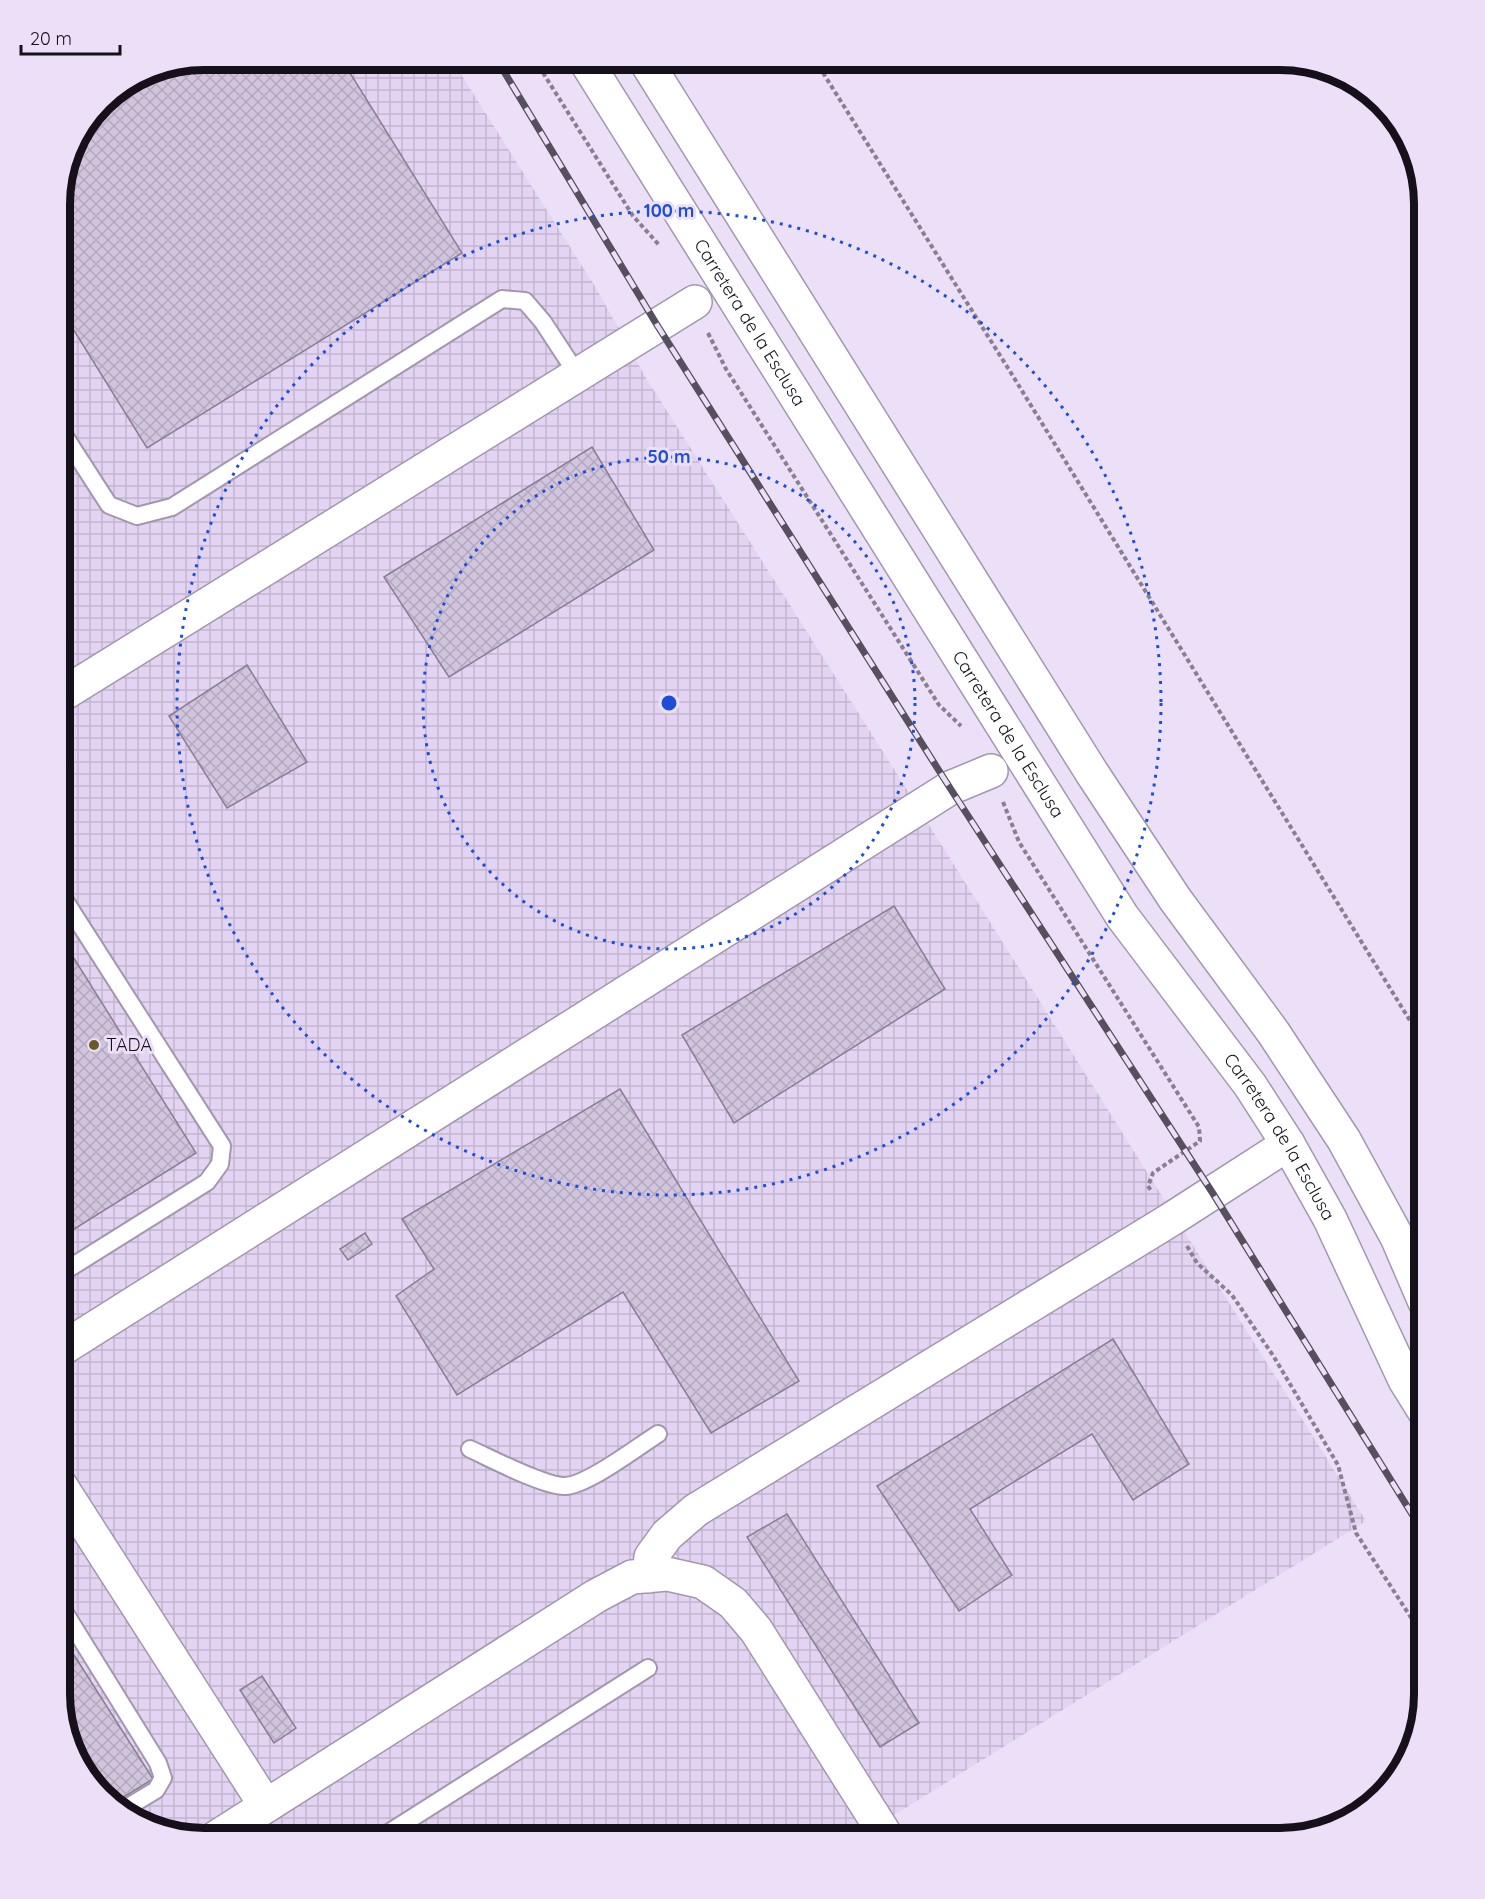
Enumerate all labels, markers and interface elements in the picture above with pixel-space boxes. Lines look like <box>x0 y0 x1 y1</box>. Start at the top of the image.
scale bar <box>21 18 120 56</box>
text: 20 m <box>30 27 72 50</box>
text: 100 m <box>644 199 694 222</box>
street label: Carretera de la Esclusa <box>689 235 811 410</box>
text: 50 m <box>647 445 691 468</box>
street label: Carretera de la Esclusa <box>947 646 1069 822</box>
centre of rings <box>659 693 679 713</box>
place label: TADA <box>106 1033 152 1056</box>
marker: TADA <box>87 1038 101 1052</box>
street label: Carretera de la Esclusa <box>1219 1048 1340 1224</box>

